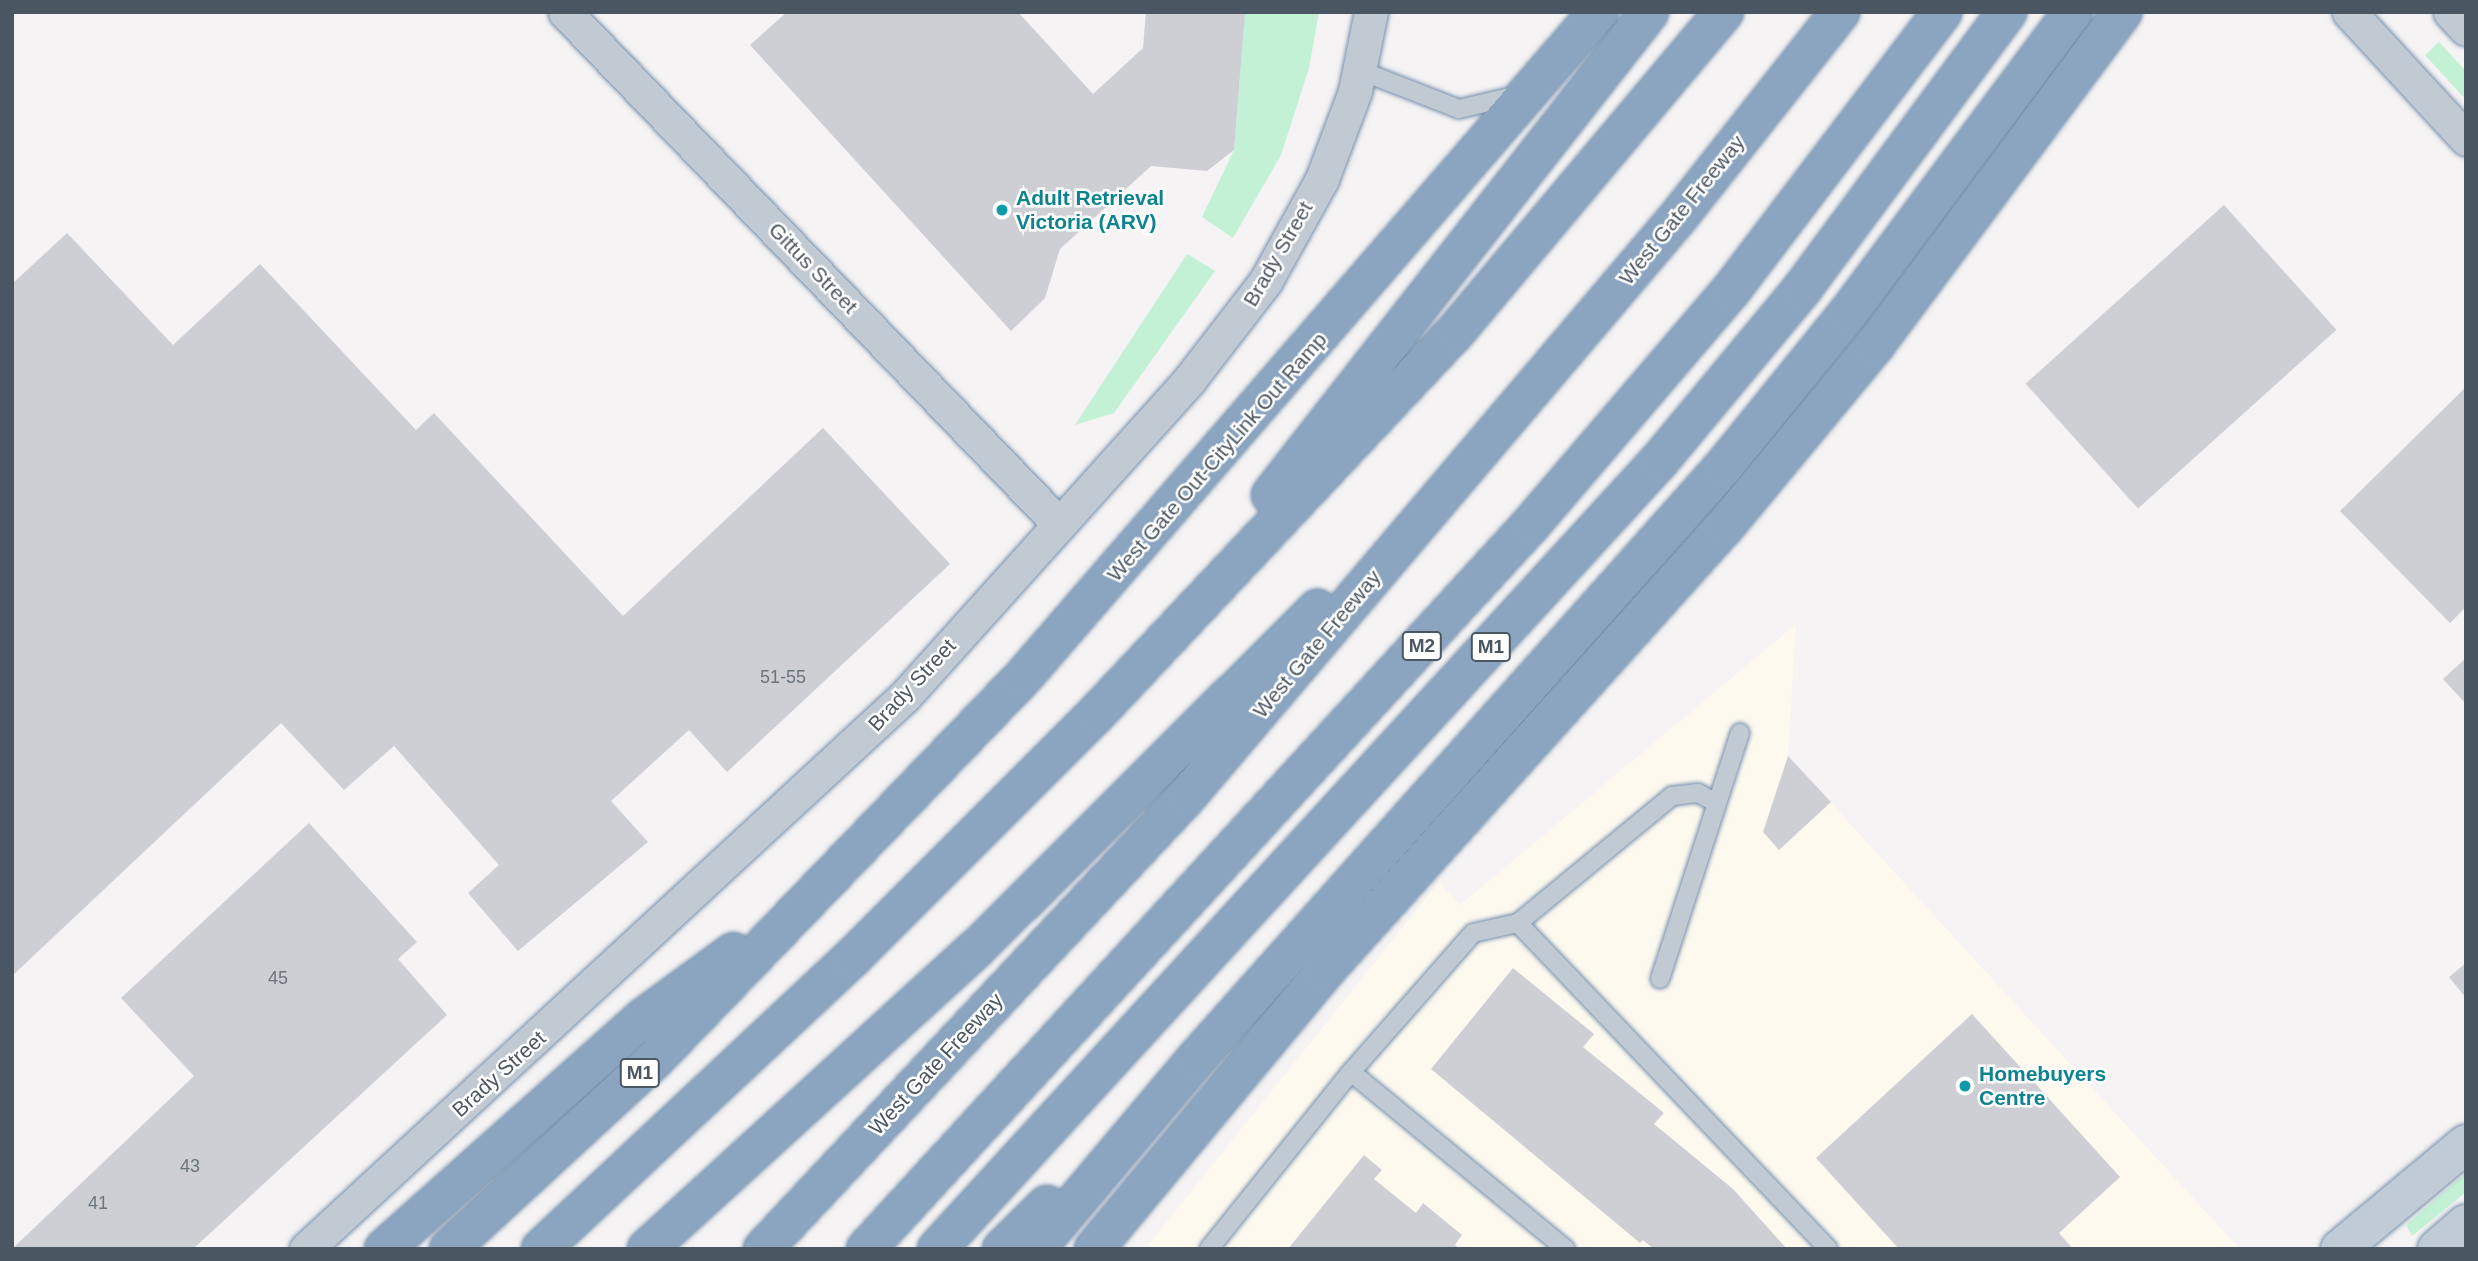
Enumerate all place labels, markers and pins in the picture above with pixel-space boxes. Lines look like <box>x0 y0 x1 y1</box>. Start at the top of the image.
place label: Adult Retrieval Victoria (ARV) <box>1016 185 1164 235</box>
marker: Adult Retrieval Victoria (ARV) <box>994 202 1010 218</box>
place label: Homebuyers Centre <box>1979 1061 2106 1111</box>
marker: Homebuyers Centre <box>1957 1078 1973 1094</box>

